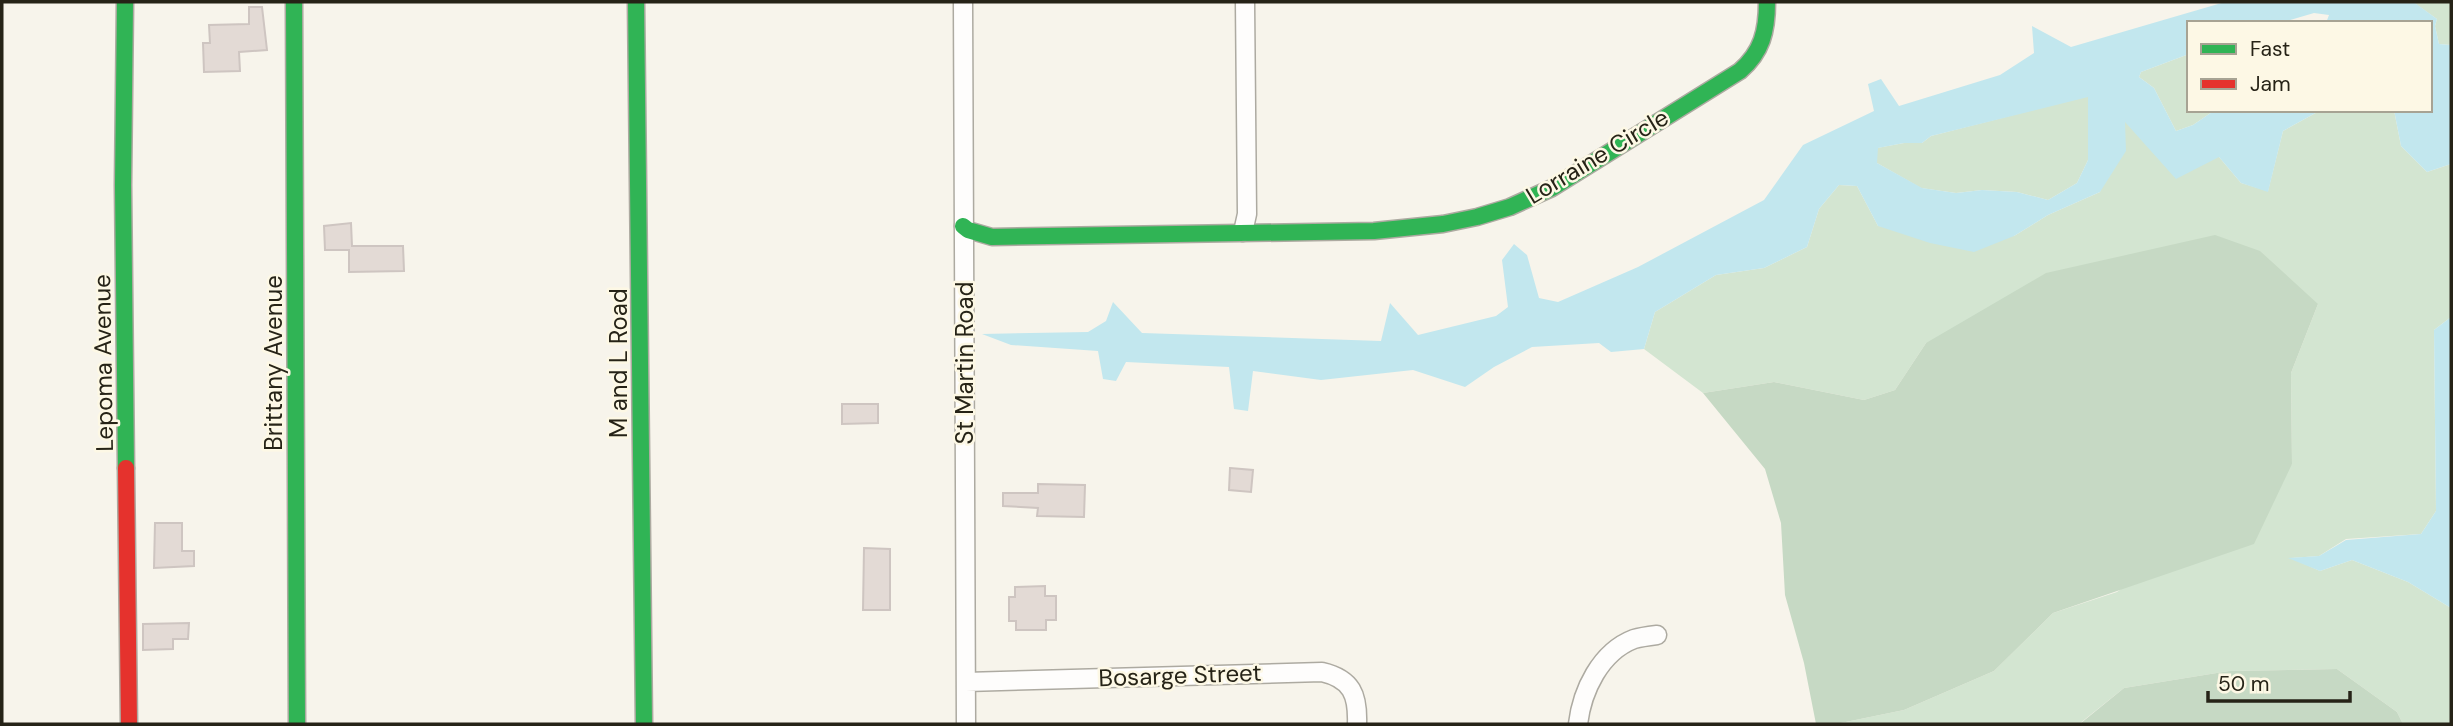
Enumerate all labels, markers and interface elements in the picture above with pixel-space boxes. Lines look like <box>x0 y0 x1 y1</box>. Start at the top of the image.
legend <box>2187 21 2432 112</box>
text: Fast <box>2250 35 2290 63</box>
text: Jam <box>2250 70 2291 98</box>
street label: Lorraine Circle <box>1520 101 1674 211</box>
street label: Lepoma Avenue <box>86 274 120 452</box>
street label: Brittany Avenue <box>258 275 289 451</box>
street label: St Martin Road <box>949 281 980 445</box>
street label: M and L Road <box>603 288 634 438</box>
street label: Bosarge Street <box>1098 657 1262 693</box>
scale bar <box>2208 660 2350 704</box>
text: 50 m <box>2218 670 2269 698</box>

